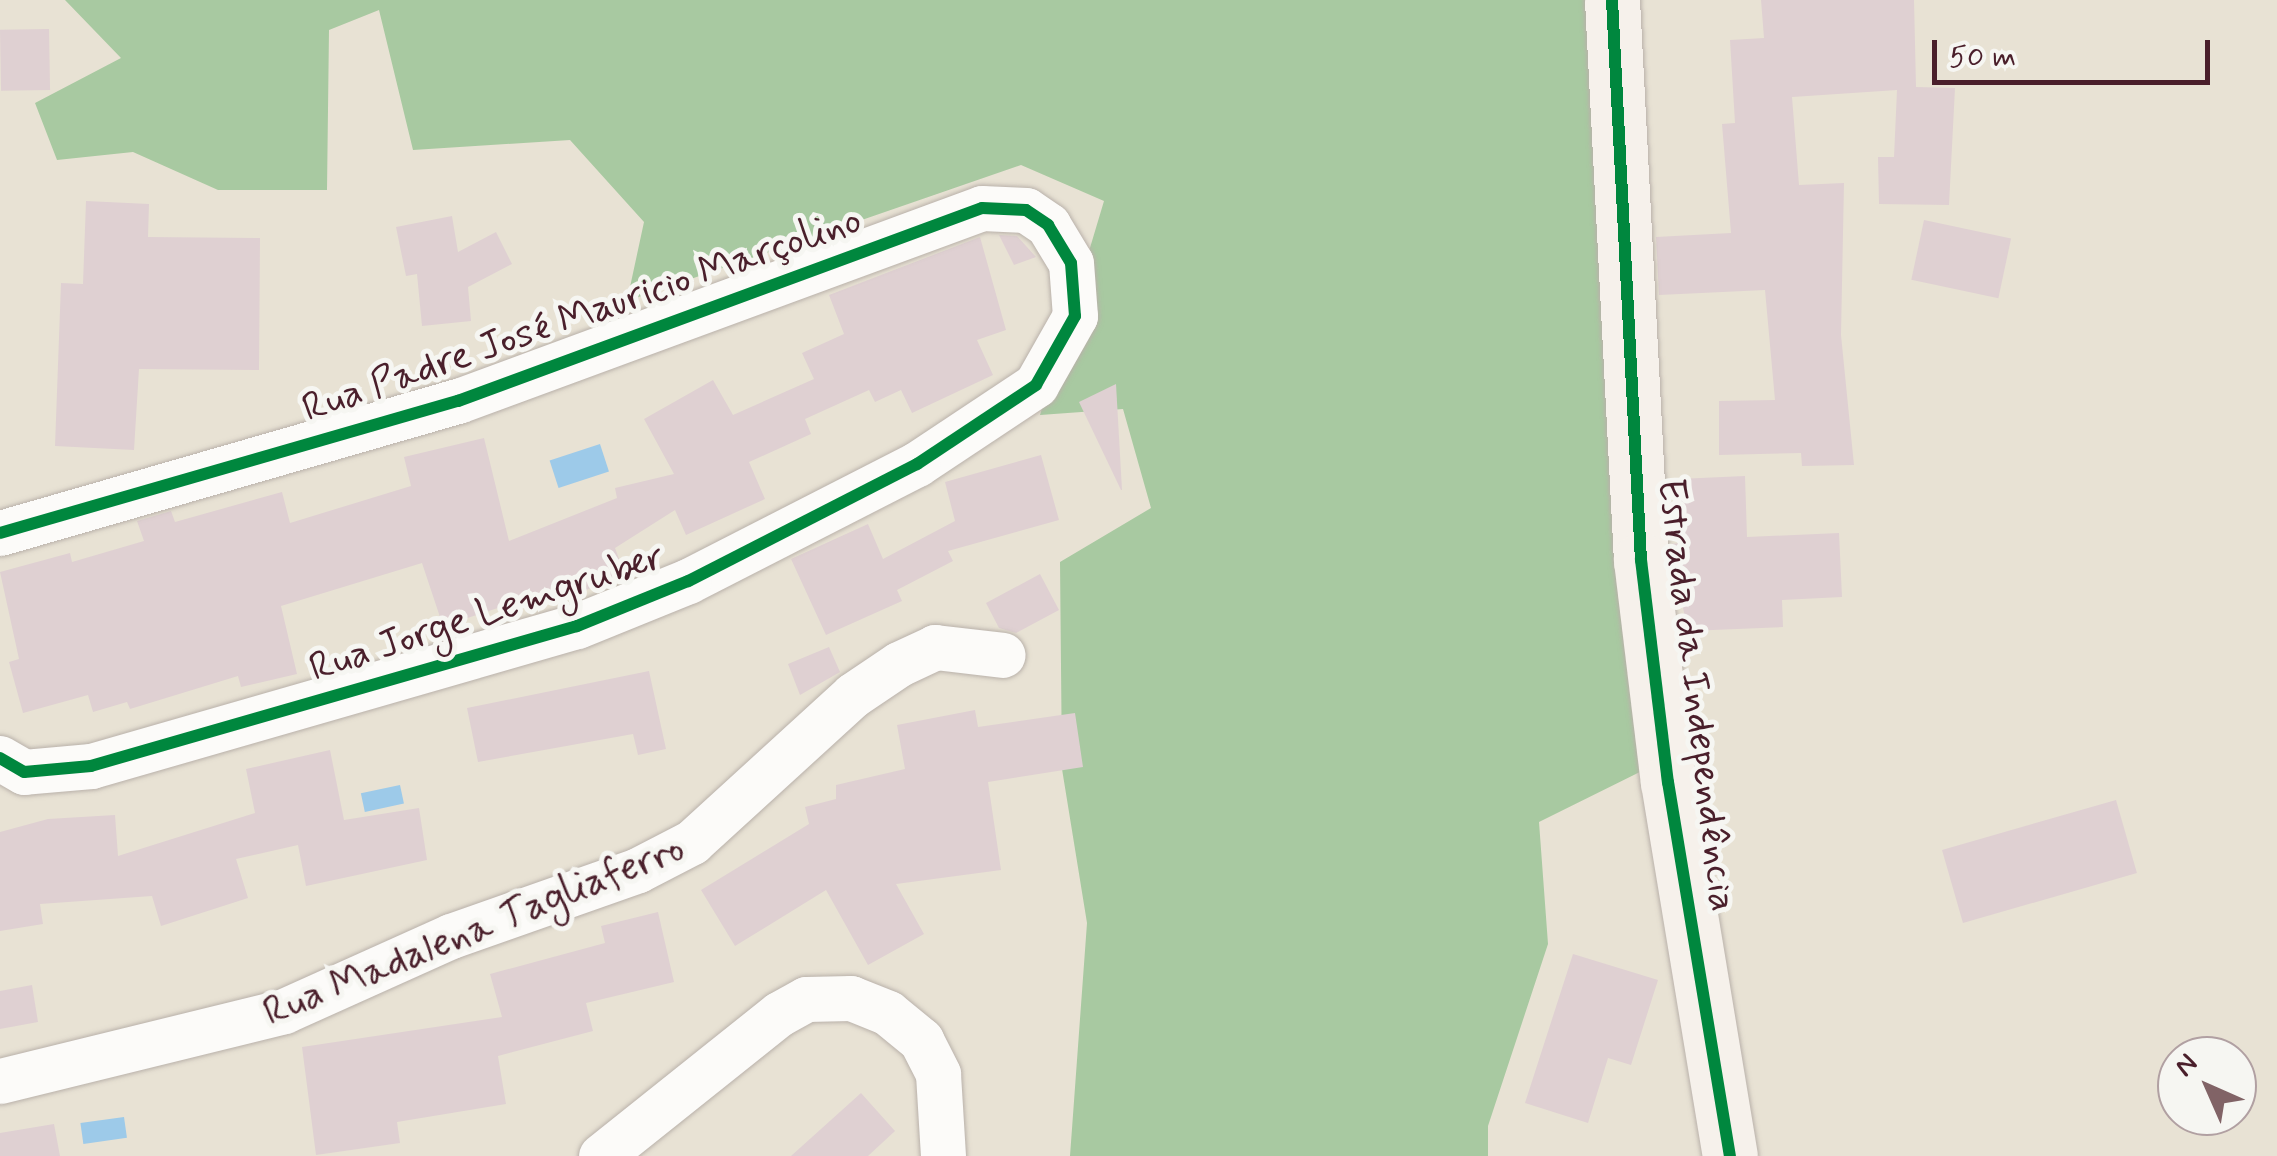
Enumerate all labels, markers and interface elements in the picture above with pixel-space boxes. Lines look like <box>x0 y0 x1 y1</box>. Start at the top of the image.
scale bar <box>1937 20 2214 82</box>
text: 50 m <box>1949 38 2016 77</box>
street label: Rua Padre José Mauricio Marçolino <box>299 198 865 432</box>
street label: Estrada da Independência <box>1646 479 1746 911</box>
street label: Rua Jorge Lemgruber <box>307 534 667 692</box>
street label: Rua Madalena Tagliaferro <box>266 828 682 1034</box>
north arrow <box>2157 1036 2257 1136</box>
text: N <box>2167 1046 2207 1086</box>

